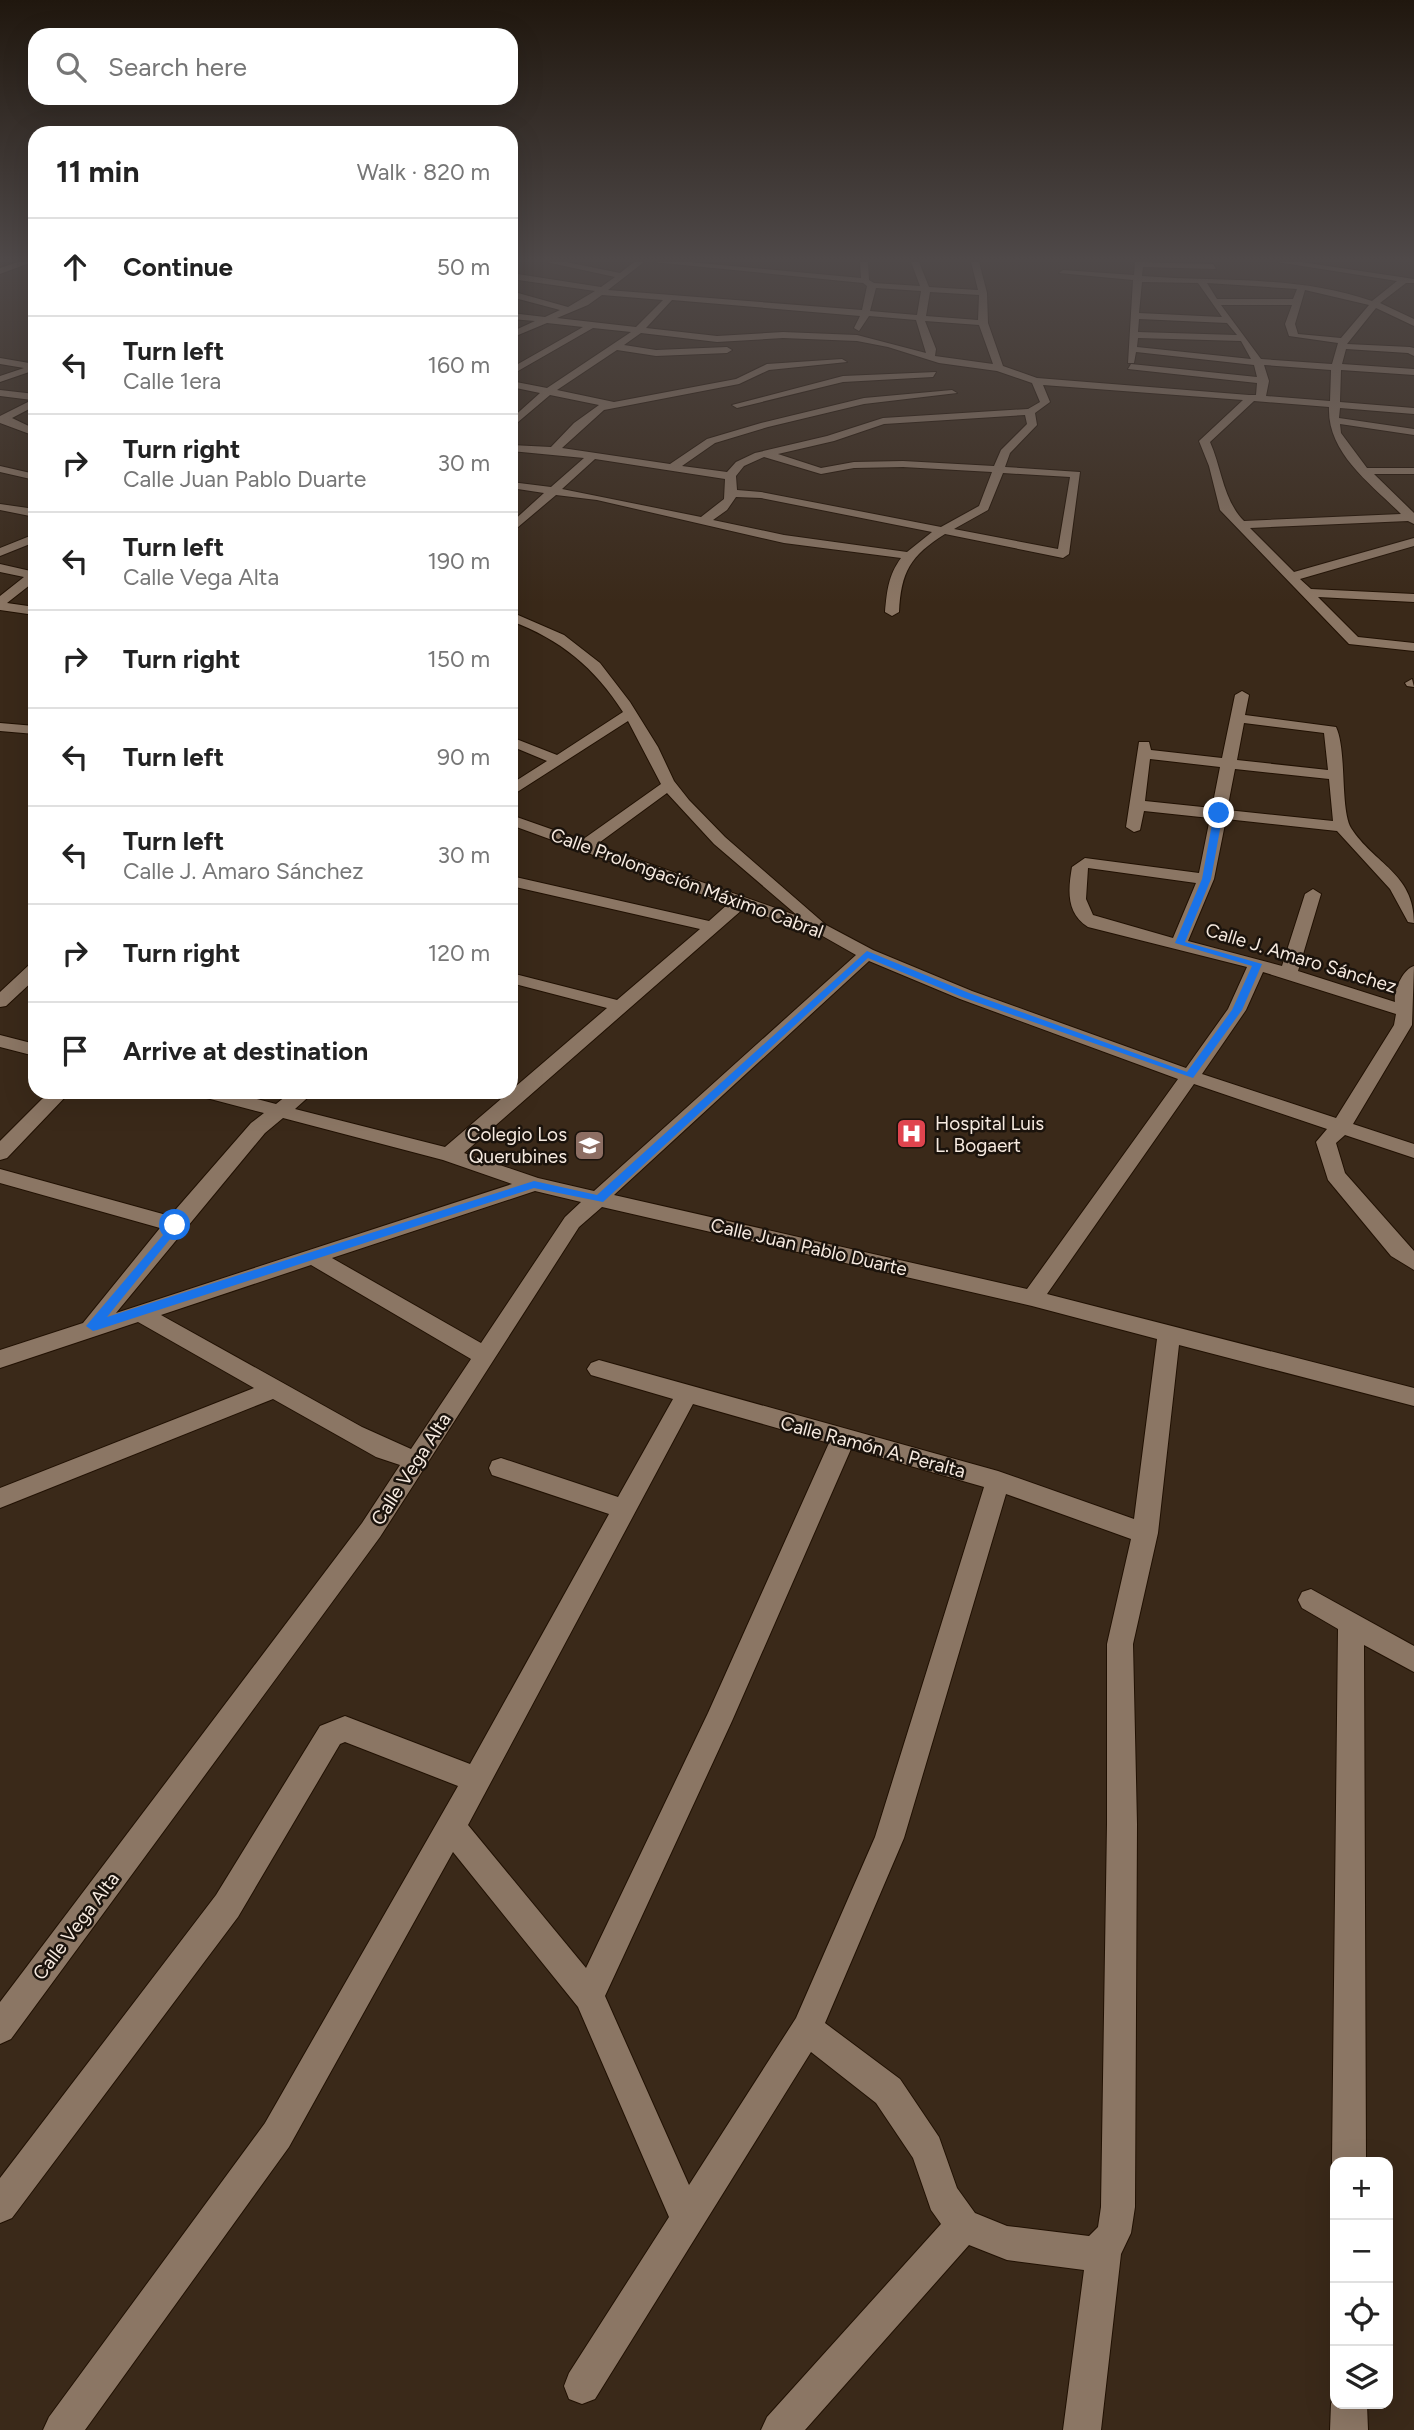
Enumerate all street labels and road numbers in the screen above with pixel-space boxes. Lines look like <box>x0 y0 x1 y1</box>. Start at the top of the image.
street label: Calle Prolongación Máximo Cabral <box>547 823 827 943</box>
street label: Calle J. Amaro Sánchez <box>1203 918 1399 998</box>
street label: Calle Juan Pablo Duarte <box>708 1213 910 1281</box>
street label: Calle Vega Alta <box>366 1409 456 1529</box>
street label: Calle Ramón A. Peralta <box>778 1411 968 1483</box>
street label: Calle Vega Alta <box>28 1868 124 1984</box>

